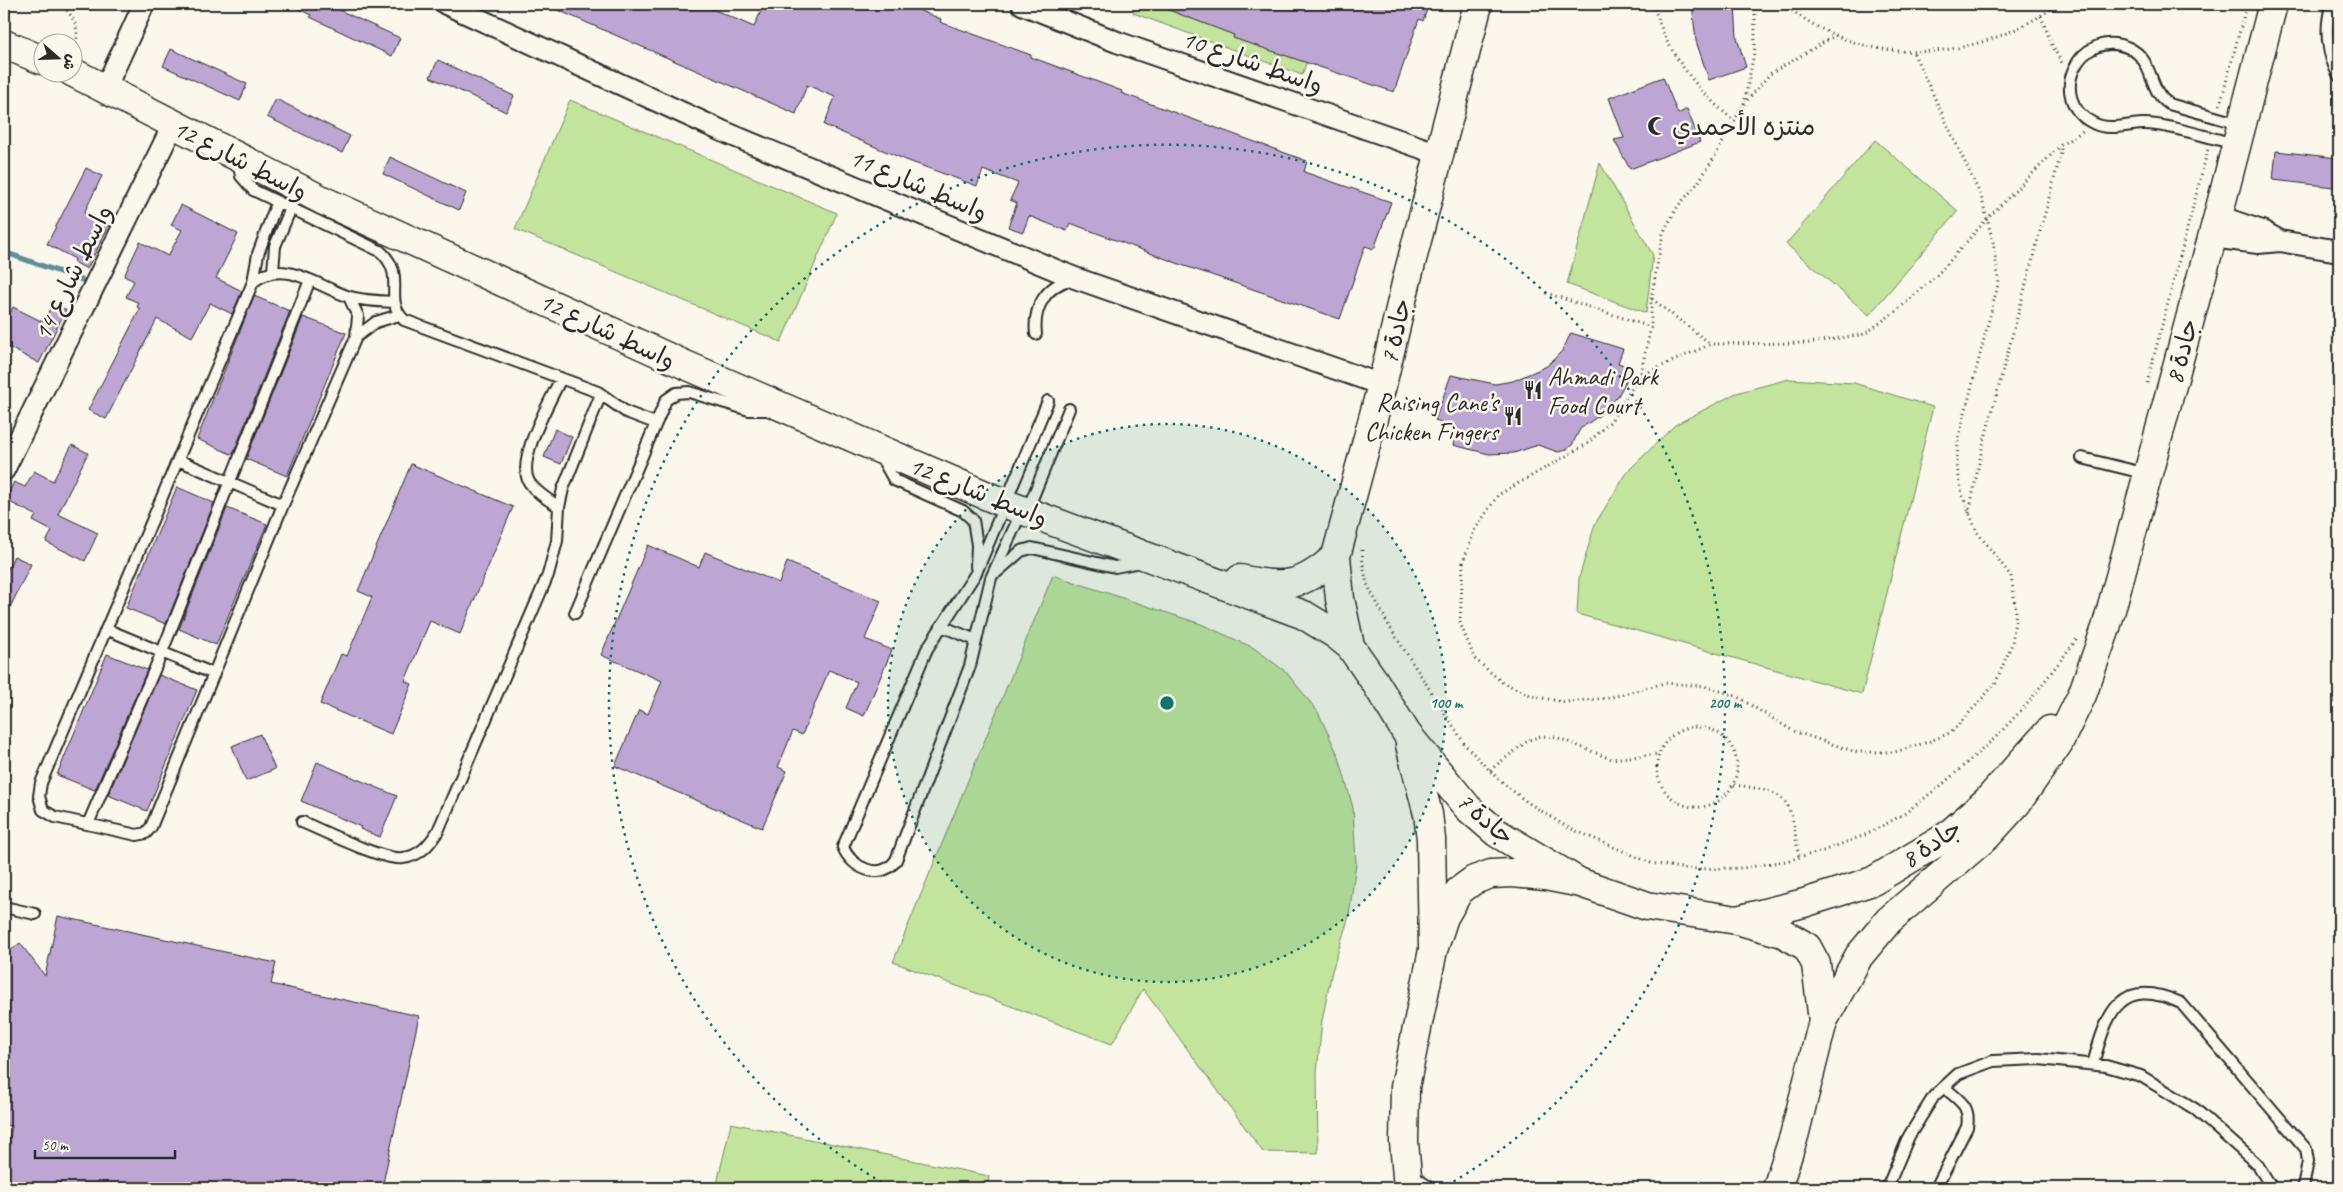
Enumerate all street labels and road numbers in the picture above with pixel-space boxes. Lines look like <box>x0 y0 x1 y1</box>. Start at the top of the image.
street label: واسط شارع 10 <box>1178 23 1327 102</box>
street label: واسط شارع 12 <box>167 112 313 208</box>
street label: واسط شارع 11 <box>844 141 993 229</box>
street label: واسط شارع 14 <box>26 199 120 346</box>
street label: واسط شارع 12 <box>534 285 681 377</box>
street label: جادة 7 <box>1373 295 1419 367</box>
street label: جادة 8 <box>2158 315 2206 387</box>
street label: واسط شارع 12 <box>904 450 1053 535</box>
street label: جادة 7 <box>1450 785 1521 852</box>
street label: جادة 8 <box>1895 812 1968 876</box>

